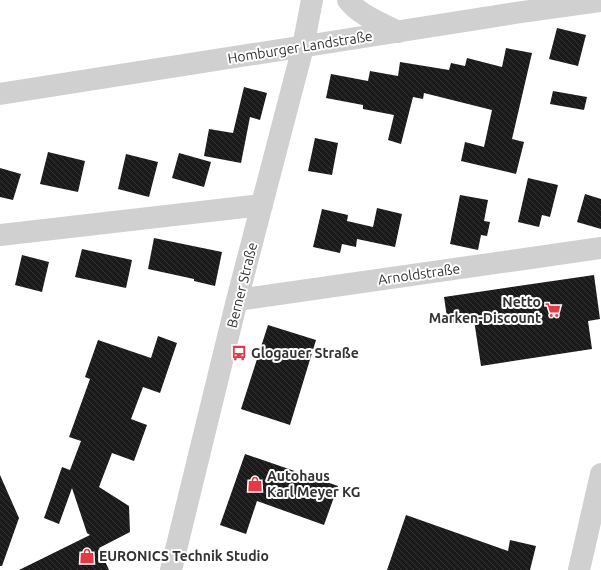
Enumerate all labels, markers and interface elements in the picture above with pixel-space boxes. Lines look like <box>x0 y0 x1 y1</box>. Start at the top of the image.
street label: Homburger Landstraße <box>226 28 374 66</box>
street label: Berner Straße <box>224 241 260 329</box>
street label: Arnoldstraße <box>377 260 461 288</box>
place label: Netto Marken-Discount <box>429 294 541 326</box>
supermarket icon: Netto Marken-Discount <box>544 301 562 319</box>
bus stop icon: Glogauer Straße <box>230 344 248 362</box>
place label: Glogauer Straße <box>251 345 359 361</box>
place label: Autohaus Karl Meyer KG <box>267 468 360 500</box>
shop icon: Autohaus Karl Meyer KG <box>246 475 264 493</box>
shop icon: EURONICS Technik Studio <box>78 547 96 565</box>
place label: EURONICS Technik Studio <box>99 548 269 564</box>

